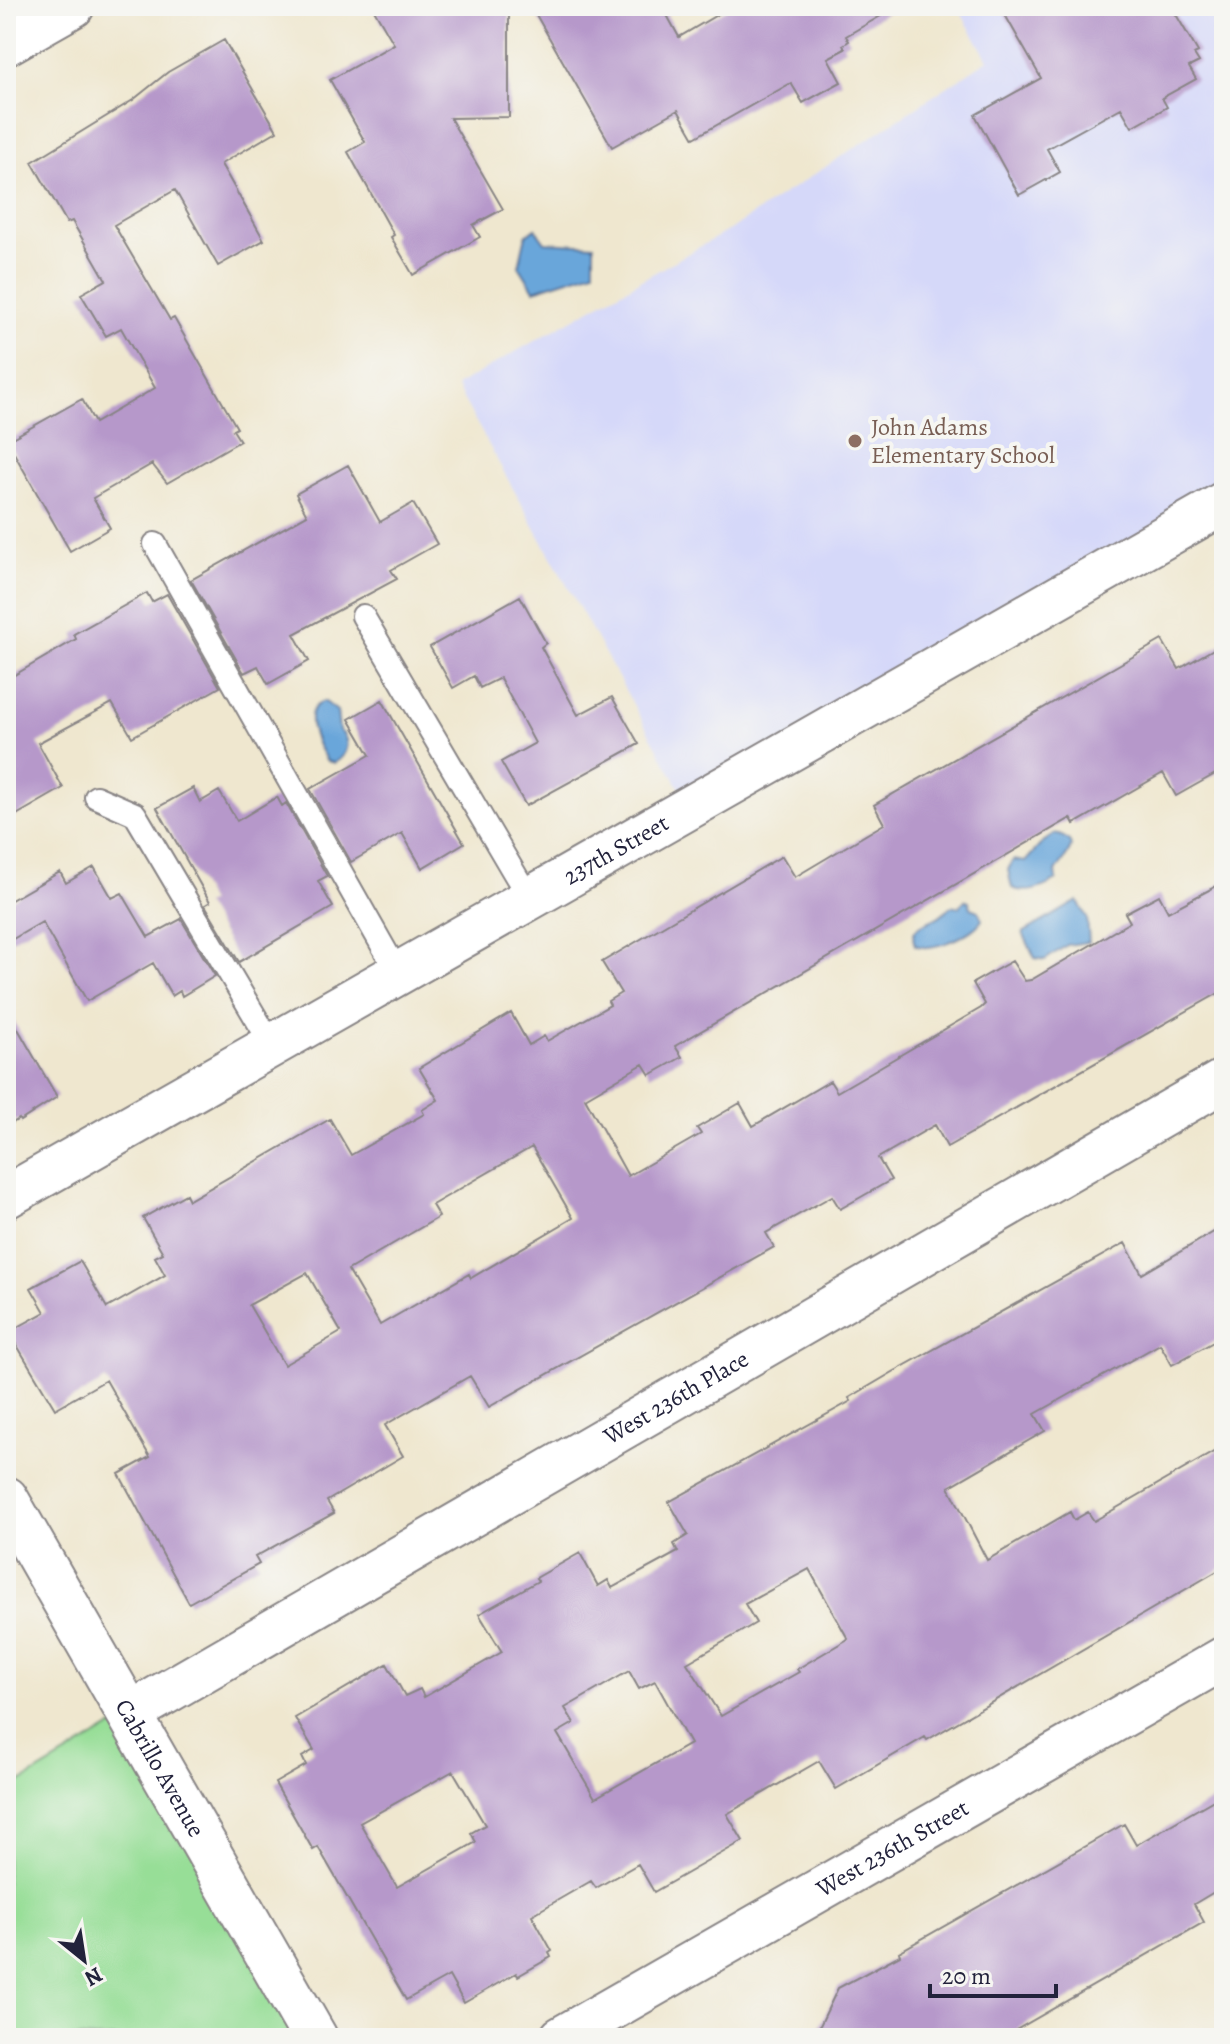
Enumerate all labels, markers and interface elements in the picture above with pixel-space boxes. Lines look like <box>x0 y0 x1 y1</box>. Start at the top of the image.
place label: John Adams Elementary School <box>871 411 1055 471</box>
marker: John Adams Elementary School <box>846 432 864 450</box>
street label: 237th Street <box>558 807 674 892</box>
street label: West 236th Place <box>597 1343 754 1452</box>
street label: Cabrillo Avenue <box>108 1693 212 1843</box>
street label: West 236th Street <box>810 1792 975 1905</box>
north arrow <box>44 1920 124 2000</box>
scale bar <box>930 1948 1056 1998</box>
text: N <box>79 1959 108 1993</box>
text: 20 m <box>942 1960 991 1992</box>

